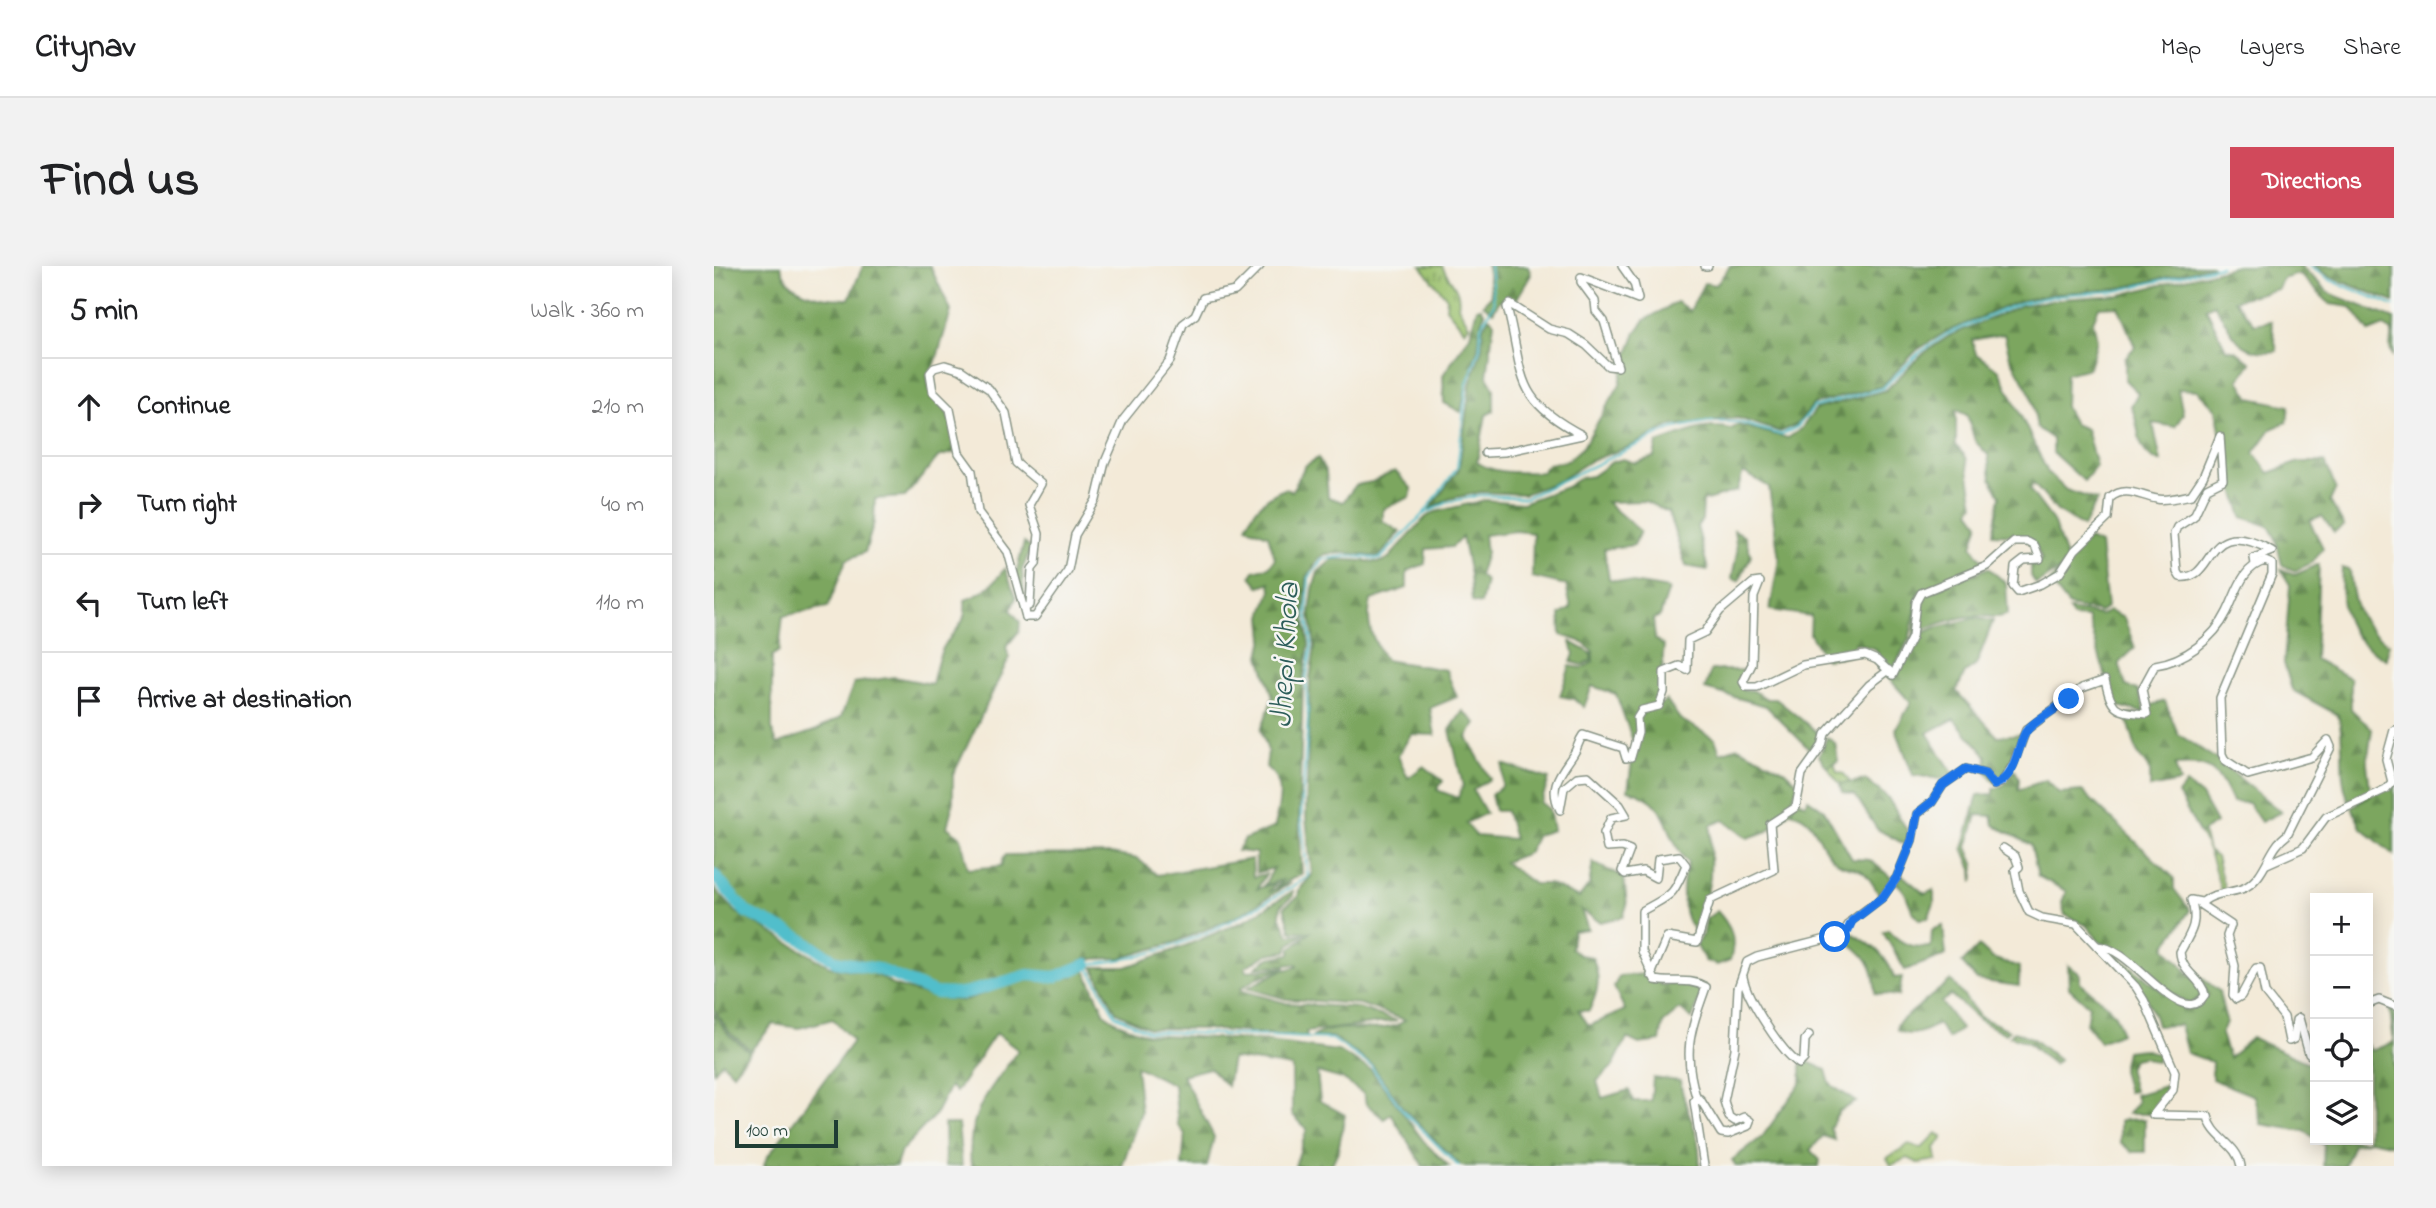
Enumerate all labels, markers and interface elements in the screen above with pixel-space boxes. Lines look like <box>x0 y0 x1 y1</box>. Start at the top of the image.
text: Citynav <box>35 24 135 72</box>
text: Map <box>2161 31 2201 66</box>
text: Layers <box>2239 31 2305 66</box>
text: Share <box>2343 31 2401 66</box>
text: Find us <box>42 146 199 218</box>
button: Directions <box>2230 147 2394 218</box>
text: 5 min <box>70 290 138 334</box>
text: Walk · 360 m <box>530 295 644 328</box>
icon: ahead <box>70 388 108 426</box>
text: Continue <box>137 388 230 426</box>
text: 210 m <box>592 391 644 424</box>
icon: right <box>70 486 108 524</box>
text: Turn right <box>137 486 237 524</box>
text: 40 m <box>601 489 644 522</box>
water label: Jhepi Khola <box>1259 581 1314 729</box>
icon: left <box>70 584 108 622</box>
text: Turn left <box>137 584 228 622</box>
text: 110 m <box>596 587 644 620</box>
icon: arrive <box>70 682 108 720</box>
text: Arrive at destination <box>137 682 352 720</box>
route end <box>2053 683 2084 714</box>
map controls <box>2310 893 2373 1145</box>
button: + <box>2310 893 2373 956</box>
route start <box>1819 921 1850 952</box>
button: − <box>2310 956 2373 1019</box>
button: locate <box>2310 1019 2373 1082</box>
button: layers <box>2310 1082 2373 1145</box>
scale bar <box>735 1117 838 1149</box>
text: 100 m <box>746 1118 788 1145</box>

